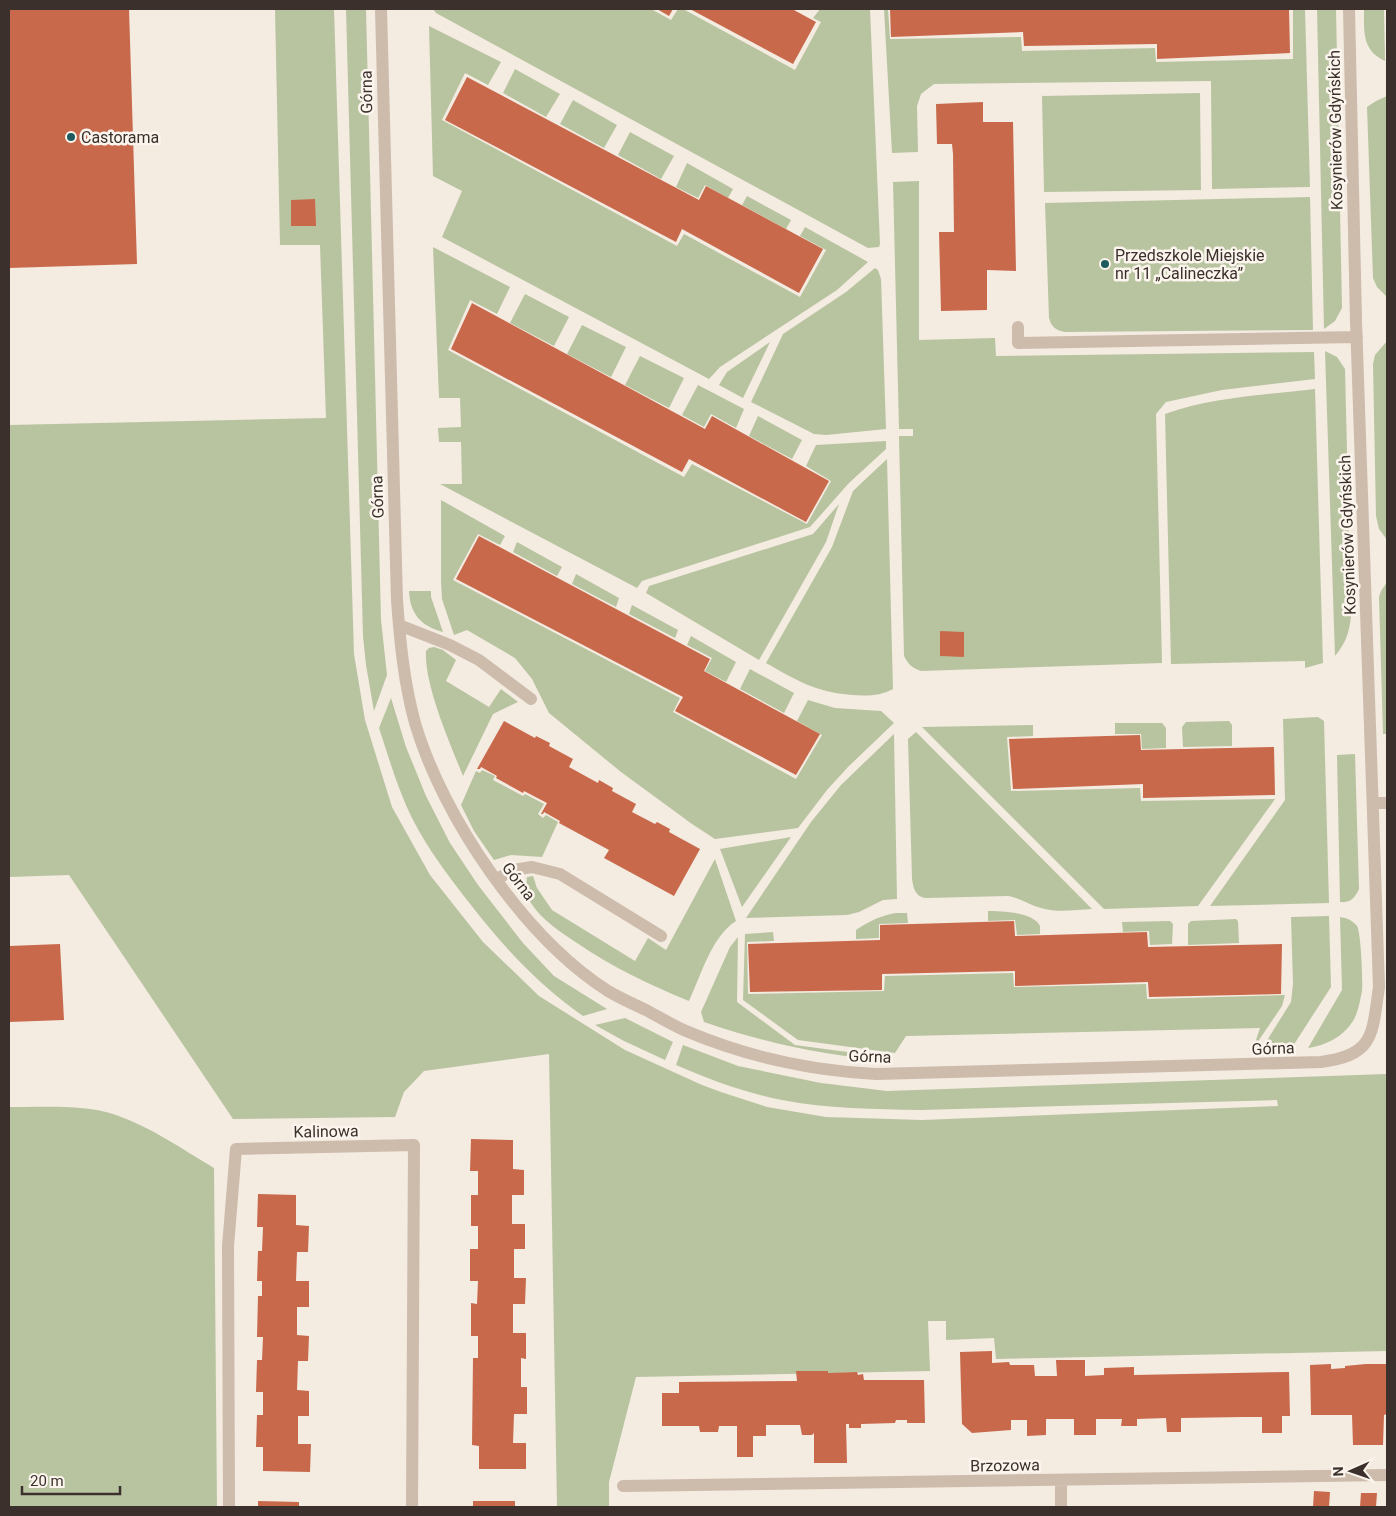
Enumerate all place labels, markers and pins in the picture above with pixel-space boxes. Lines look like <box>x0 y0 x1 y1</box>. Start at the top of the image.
place label: Castorama <box>81 128 159 147</box>
marker: Castorama <box>65 131 77 143</box>
place label: Przedszkole Miejskie nr 11 „Calineczka” <box>1115 246 1265 283</box>
marker: Przedszkole Miejskie nr 11 „Calineczka” <box>1099 258 1111 270</box>

